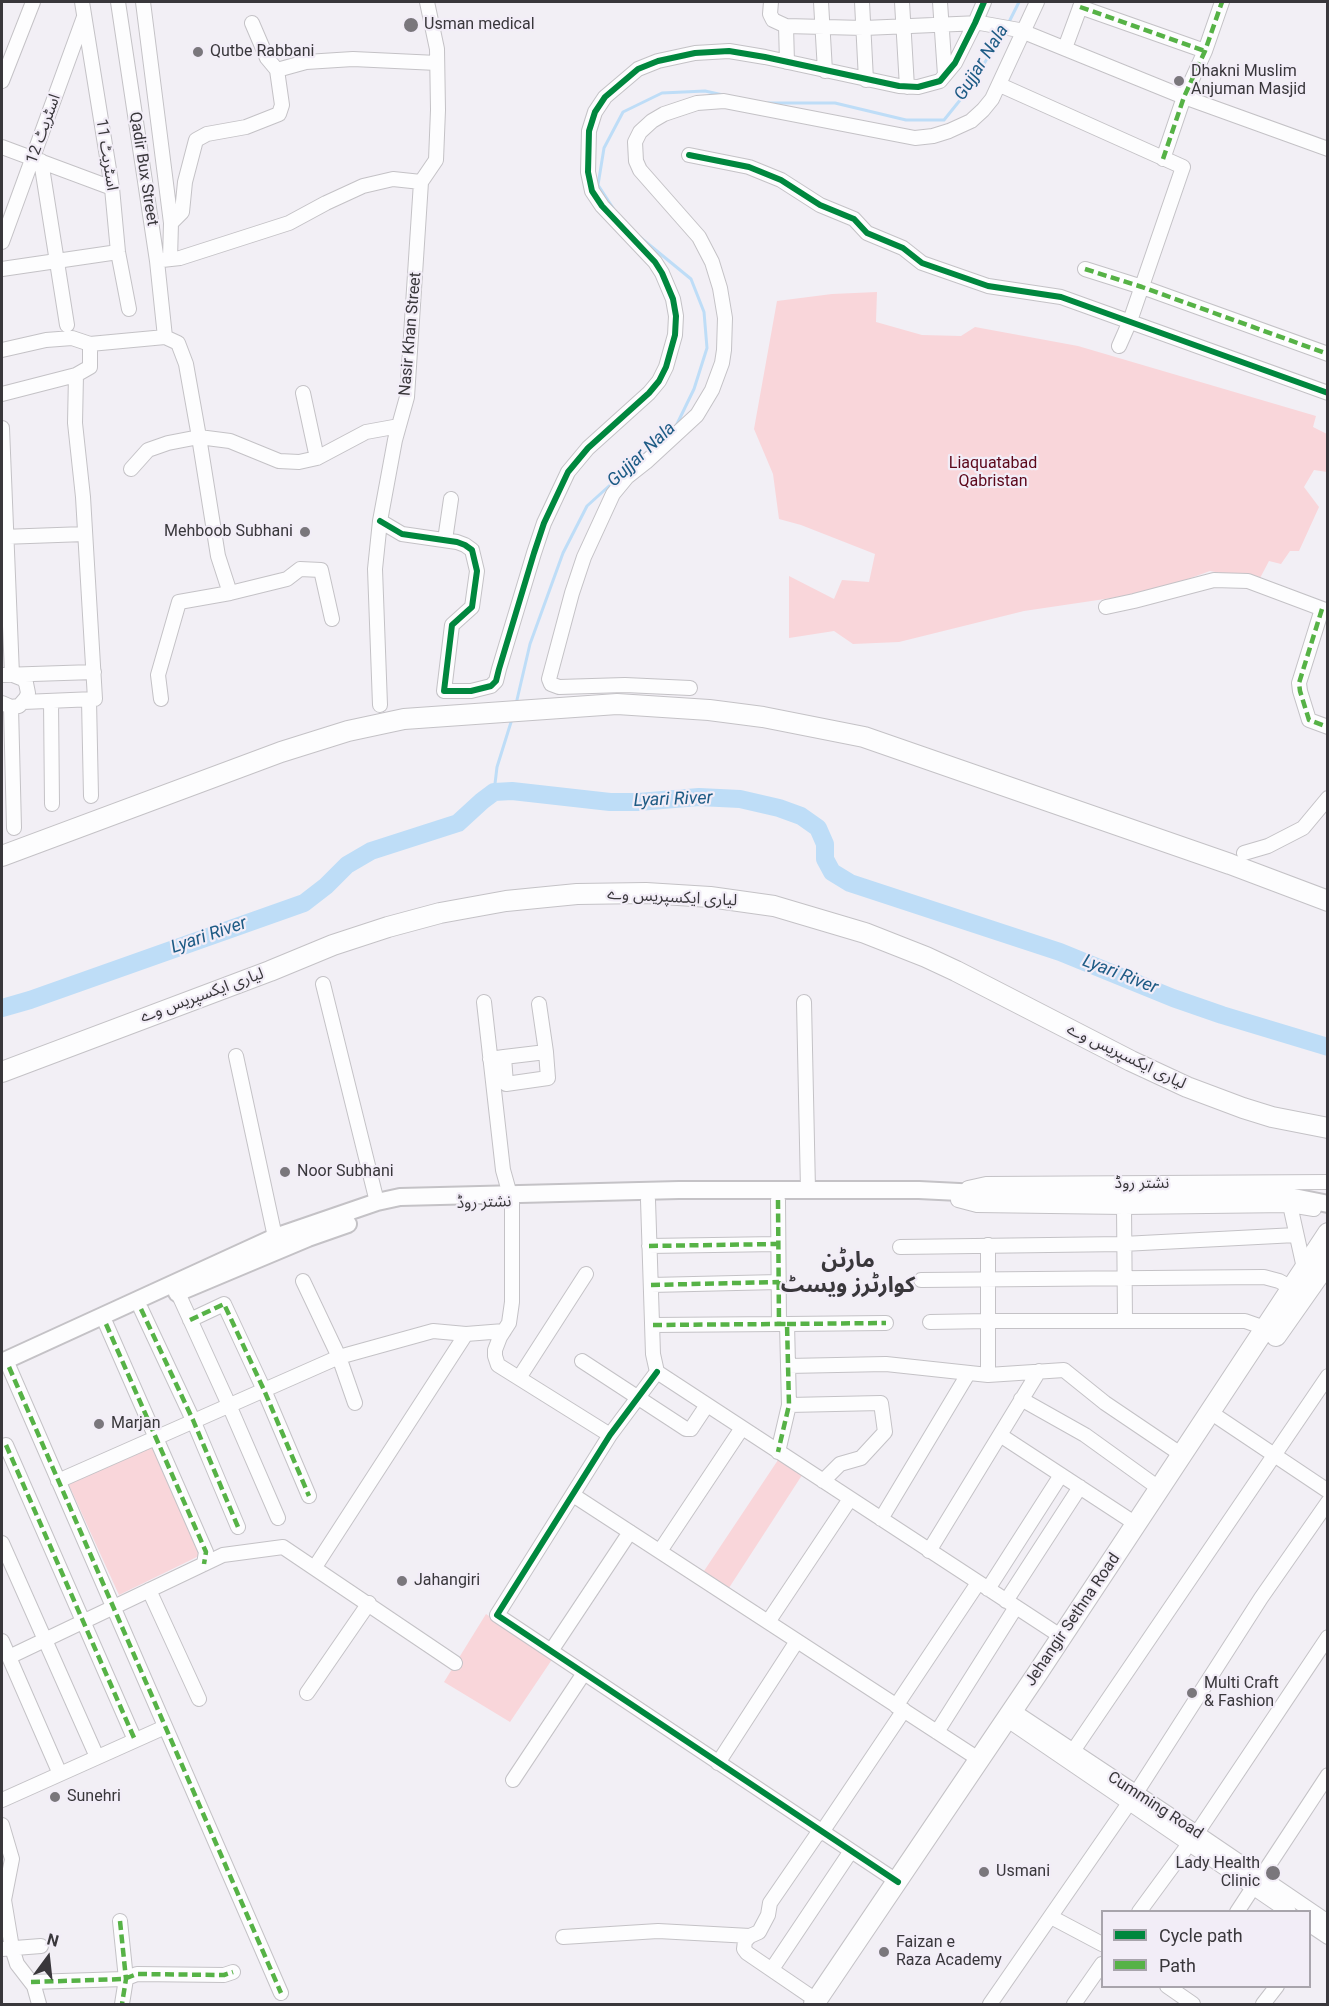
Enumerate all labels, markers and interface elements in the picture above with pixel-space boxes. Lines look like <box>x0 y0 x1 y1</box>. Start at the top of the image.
place label: Usman medical <box>424 15 535 35</box>
marker: Usman medical <box>402 16 420 34</box>
water label: Gujjar Nala <box>950 21 1014 105</box>
place label: Qutbe Rabbani <box>210 42 314 62</box>
marker: Qutbe Rabbani <box>191 45 205 59</box>
place label: Dhakni Muslim Anjuman Masjid <box>1191 62 1306 100</box>
marker: Dhakni Muslim Anjuman Masjid <box>1172 74 1186 88</box>
street label: اسٹریٹ 12 <box>23 92 65 166</box>
street label: Qadir Bux Street <box>125 111 161 227</box>
street label: اسٹریٹ 11 <box>91 118 121 192</box>
street label: Nasir Khan Street <box>396 271 426 397</box>
water label: Gujjar Nala <box>603 418 681 492</box>
park label: Liaquatabad Qabristan <box>949 454 1037 492</box>
place label: Mehboob Subhani <box>164 522 293 542</box>
marker: Mehboob Subhani <box>298 525 312 539</box>
water label: Lyari River <box>633 788 713 812</box>
street label: لیاری ایکسپریس وے <box>606 885 738 911</box>
water label: Lyari River <box>168 913 250 959</box>
water label: Lyari River <box>1079 951 1161 999</box>
street label: لیاری ایکسپریس وے <box>138 965 266 1027</box>
street label: لیاری ایکسپریس وے <box>1063 1020 1189 1094</box>
place label: Noor Subhani <box>297 1162 394 1182</box>
marker: Noor Subhani <box>278 1165 292 1179</box>
street label: نشتر روڈ <box>1115 1174 1169 1194</box>
street label: نشتر روڈ <box>456 1192 512 1214</box>
district label: مارٹن کوارٹرز ویسٹ <box>781 1248 915 1300</box>
place label: Marjan <box>111 1414 160 1434</box>
marker: Marjan <box>92 1417 106 1431</box>
street label: Jehangir Sethna Road <box>1021 1550 1125 1690</box>
place label: Jahangiri <box>414 1571 480 1591</box>
marker: Jahangiri <box>395 1574 409 1588</box>
place label: Multi Craft & Fashion <box>1204 1674 1279 1712</box>
marker: Multi Craft & Fashion <box>1185 1686 1199 1700</box>
street label: Cumming Road <box>1104 1768 1206 1844</box>
place label: Sunehri <box>67 1787 121 1807</box>
marker: Sunehri <box>48 1790 62 1804</box>
place label: Lady Health Clinic <box>1176 1854 1260 1892</box>
place label: Usmani <box>996 1862 1050 1882</box>
marker: Lady Health Clinic <box>1264 1864 1282 1882</box>
marker: Usmani <box>977 1865 991 1879</box>
legend <box>1101 1910 1311 1988</box>
text: Cycle path <box>1159 1925 1243 1946</box>
north arrow <box>18 1928 78 1988</box>
text: N <box>45 1929 61 1951</box>
place label: Faizan e Raza Academy <box>896 1933 1002 1971</box>
marker: Faizan e Raza Academy <box>877 1945 891 1959</box>
text: Path <box>1159 1955 1196 1976</box>

